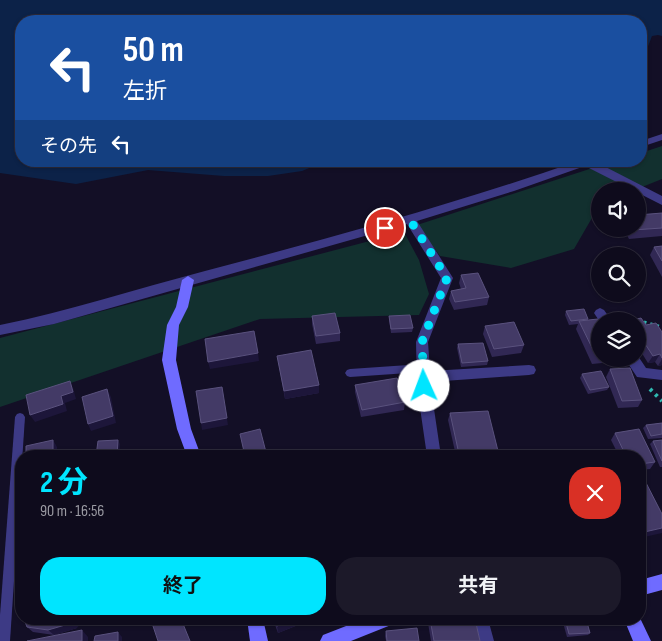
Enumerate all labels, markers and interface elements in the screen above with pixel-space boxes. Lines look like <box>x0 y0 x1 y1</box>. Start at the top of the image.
text: 50 m <box>123 29 184 72</box>
icon: left <box>40 35 105 100</box>
text: 左折 <box>123 78 167 105</box>
icon: left <box>107 130 135 158</box>
text: その先 <box>40 135 97 158</box>
map controls <box>591 182 646 367</box>
button: sound <box>591 182 646 237</box>
pin <box>364 207 406 249</box>
icon: arrive <box>371 214 399 242</box>
button: search <box>591 247 646 302</box>
button: layers <box>591 312 646 367</box>
position arrow <box>397 359 449 411</box>
text: 2 分 <box>40 465 88 501</box>
button: close <box>569 467 621 519</box>
text: 90 m · 16:56 <box>40 502 104 521</box>
button: 終了 <box>40 557 326 615</box>
button: 共有 <box>336 557 621 615</box>

